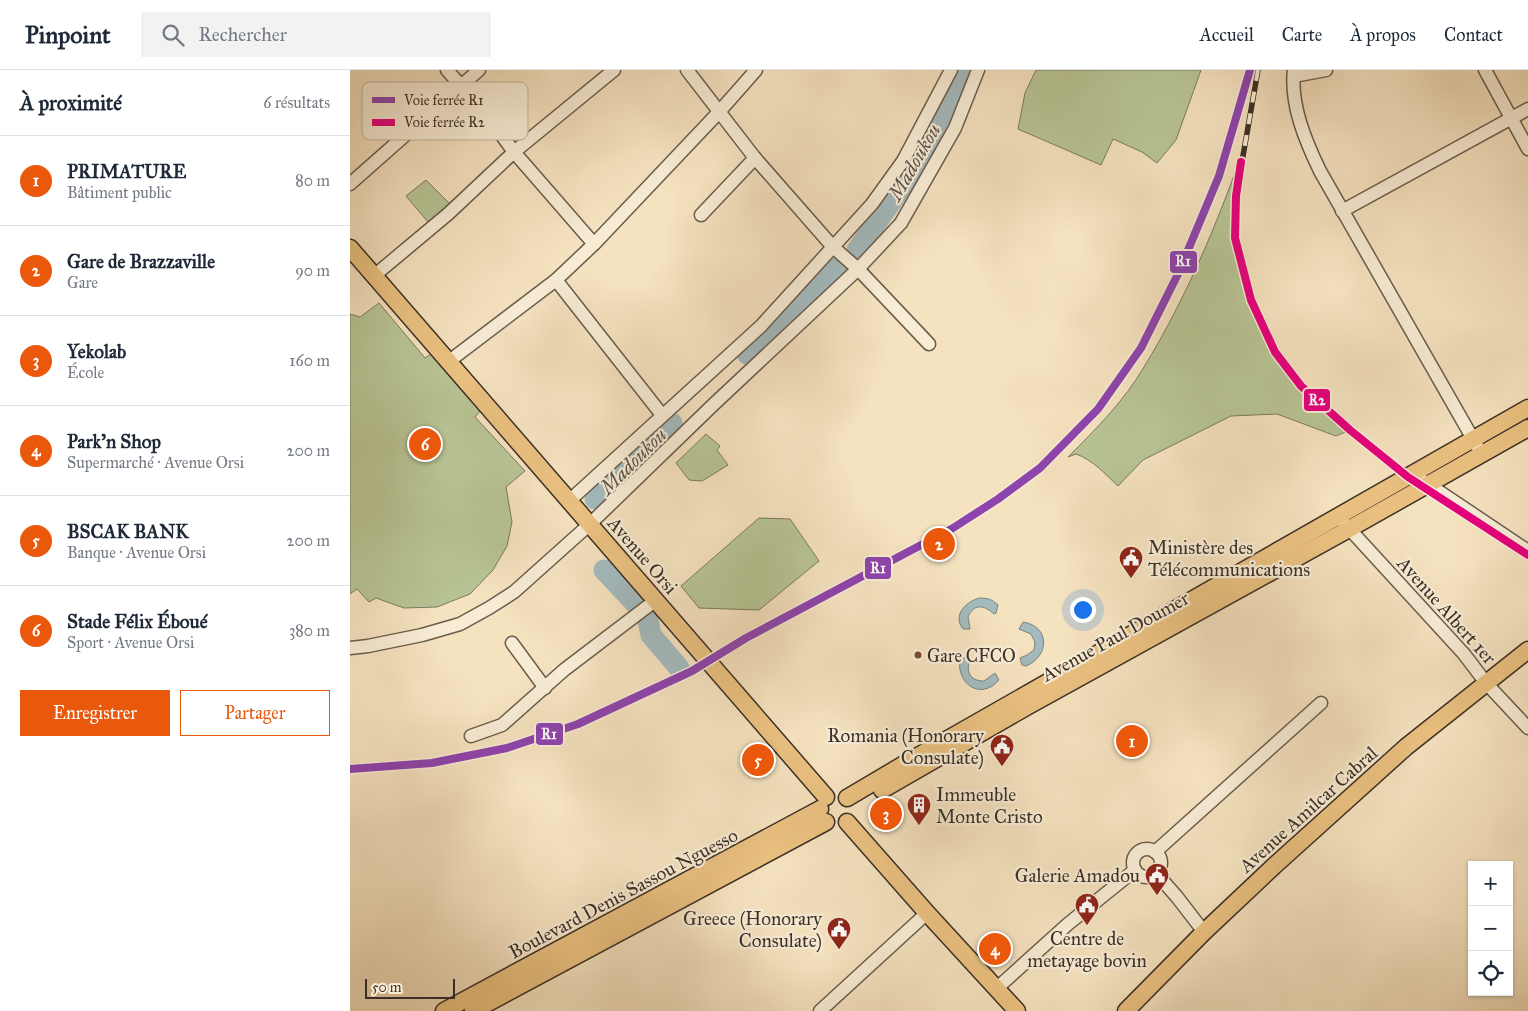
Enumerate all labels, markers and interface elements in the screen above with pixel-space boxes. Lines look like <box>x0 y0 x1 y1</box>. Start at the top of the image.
search box <box>141 12 491 57</box>
text: Pinpoint <box>25 20 111 50</box>
icon: search <box>159 21 187 49</box>
text: Rechercher <box>199 23 287 46</box>
text: Accueil <box>1200 24 1254 46</box>
text: Carte <box>1282 24 1322 46</box>
text: À propos <box>1350 24 1416 46</box>
text: Contact <box>1444 24 1503 46</box>
legend <box>362 82 528 140</box>
text: À proximité <box>20 90 122 116</box>
text: Voie ferrée R1 <box>403 92 484 109</box>
text: 6 résultats <box>263 93 330 112</box>
text: Voie ferrée R2 <box>403 114 485 131</box>
water label: Madoukou <box>881 119 946 206</box>
text: PRIMATURE <box>67 160 186 183</box>
text: 1 <box>33 171 39 190</box>
text: 80 m <box>295 171 330 190</box>
text: Bâtiment public <box>67 183 172 202</box>
text: Gare de Brazzaville <box>67 250 215 273</box>
line badge: R1 <box>1169 250 1198 274</box>
text: R1 <box>1175 253 1191 270</box>
text: 2 <box>32 261 40 280</box>
text: 90 m <box>295 261 330 280</box>
text: Gare <box>67 273 98 292</box>
text: Yekolab <box>67 340 126 363</box>
text: 3 <box>33 351 39 370</box>
text: 160 m <box>289 351 330 370</box>
text: École <box>67 363 104 382</box>
line badge: R2 <box>1303 388 1331 412</box>
text: R2 <box>1309 392 1326 409</box>
water label: Madoukou <box>593 423 671 501</box>
pin: 6 <box>409 425 441 463</box>
text: Park'n Shop <box>67 430 161 453</box>
text: 4 <box>32 441 40 460</box>
text: 200 m <box>287 441 330 460</box>
text: Supermarché · Avenue Orsi <box>67 453 244 472</box>
street label: Avenue Orsi <box>602 511 682 599</box>
text: BSCAK BANK <box>67 520 189 543</box>
pin: 2 <box>923 525 955 563</box>
text: 5 <box>32 531 40 550</box>
text: 200 m <box>287 531 330 550</box>
place label: Ministère des Télécommunications <box>1148 536 1310 581</box>
text: Banque · Avenue Orsi <box>67 543 206 562</box>
public building icon: Ministère des Télécommunications <box>1118 545 1144 579</box>
street label: Avenue Albert 1er <box>1392 551 1501 669</box>
line badge: R1 <box>864 556 892 580</box>
text: R1 <box>870 560 886 577</box>
street label: Avenue Paul Doumer <box>1037 586 1194 687</box>
your location <box>1070 597 1096 623</box>
text: Stade Félix Éboué <box>67 610 208 633</box>
text: 6 <box>32 621 40 640</box>
text: 380 m <box>289 621 330 640</box>
text: Sport · Avenue Orsi <box>67 633 194 652</box>
place label: Gare CFCO <box>927 645 1016 667</box>
marker: Gare CFCO <box>913 650 923 660</box>
button: Enregistrer <box>20 690 170 736</box>
button: Partager <box>180 690 330 736</box>
line badge: R1 <box>535 722 564 746</box>
pin: 1 <box>1116 722 1148 760</box>
place label: Romania (Honorary Consulate) <box>827 724 985 770</box>
text: R1 <box>541 726 557 743</box>
public building icon: Romania (Honorary Consulate) <box>989 733 1015 767</box>
pin: 5 <box>742 741 774 779</box>
street label: Avenue Amilcar Cabral <box>1234 741 1383 878</box>
place label: Immeuble Monte Cristo <box>936 783 1043 828</box>
building icon: Immeuble Monte Cristo <box>906 792 932 826</box>
pin: 3 <box>870 795 902 833</box>
street label: Boulevard Denis Sassou Nguesso <box>505 823 742 965</box>
map controls <box>1468 861 1513 996</box>
button: + <box>1468 861 1513 906</box>
public building icon: Galerie Amadou <box>1144 862 1170 896</box>
place label: Galerie Amadou <box>1015 864 1140 887</box>
public building icon: Centre de metayage bovin <box>1074 892 1100 926</box>
button: − <box>1468 906 1513 951</box>
place label: Greece (Honorary Consulate) <box>683 907 823 953</box>
public building icon: Greece (Honorary Consulate) <box>826 916 852 950</box>
place label: Centre de metayage bovin <box>1027 927 1147 973</box>
pin: 4 <box>979 930 1011 968</box>
button: locate <box>1468 951 1513 996</box>
scale bar <box>365 976 455 999</box>
text: 50 m <box>372 979 401 996</box>

